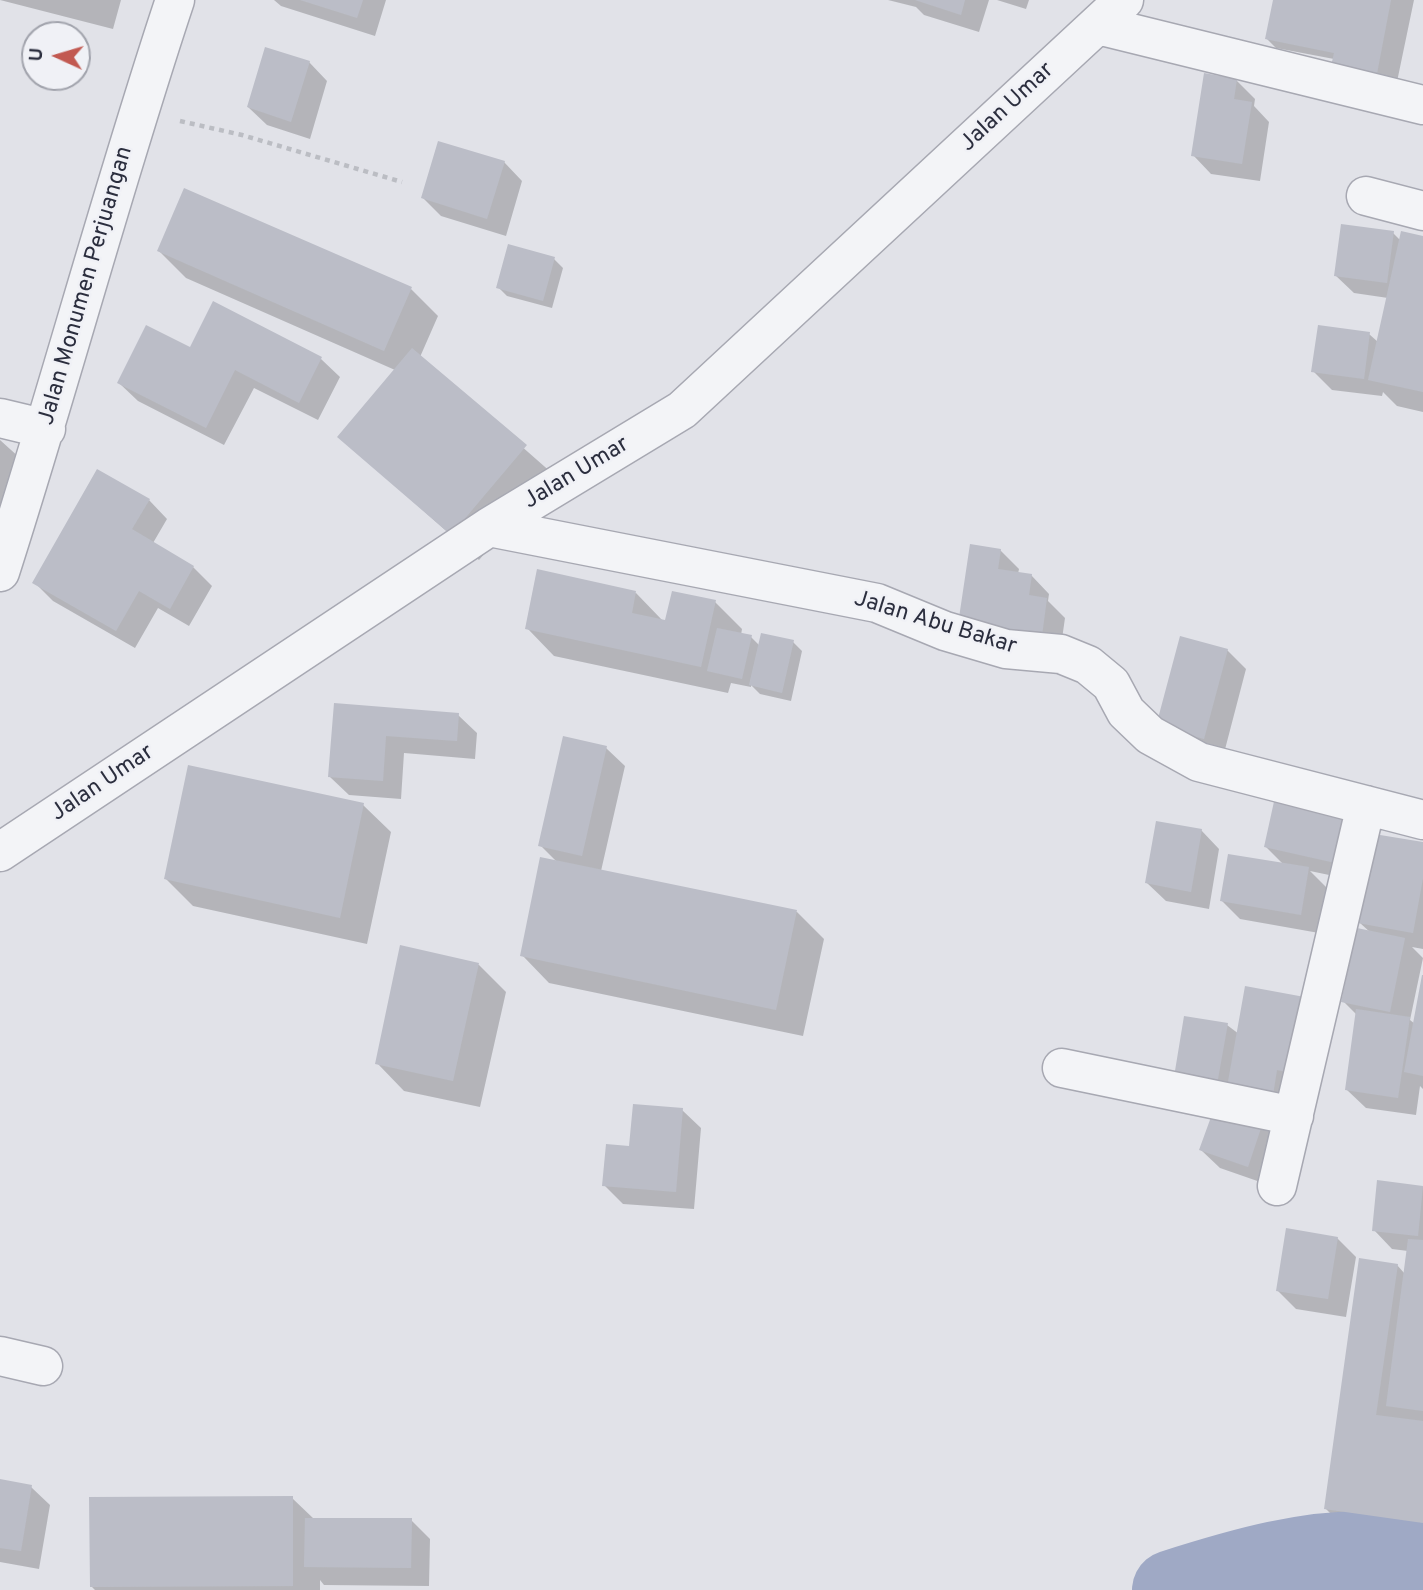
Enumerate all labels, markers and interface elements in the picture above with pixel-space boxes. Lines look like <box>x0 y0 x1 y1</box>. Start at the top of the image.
north arrow <box>21 21 91 91</box>
text: U <box>25 47 49 62</box>
street label: Jalan Umar <box>955 58 1061 158</box>
street label: Jalan Monumen Perjuangan <box>34 143 140 429</box>
street label: Jalan Umar <box>519 432 635 516</box>
street label: Jalan Abu Bakar <box>850 586 1020 662</box>
street label: Jalan Umar <box>46 740 160 828</box>

